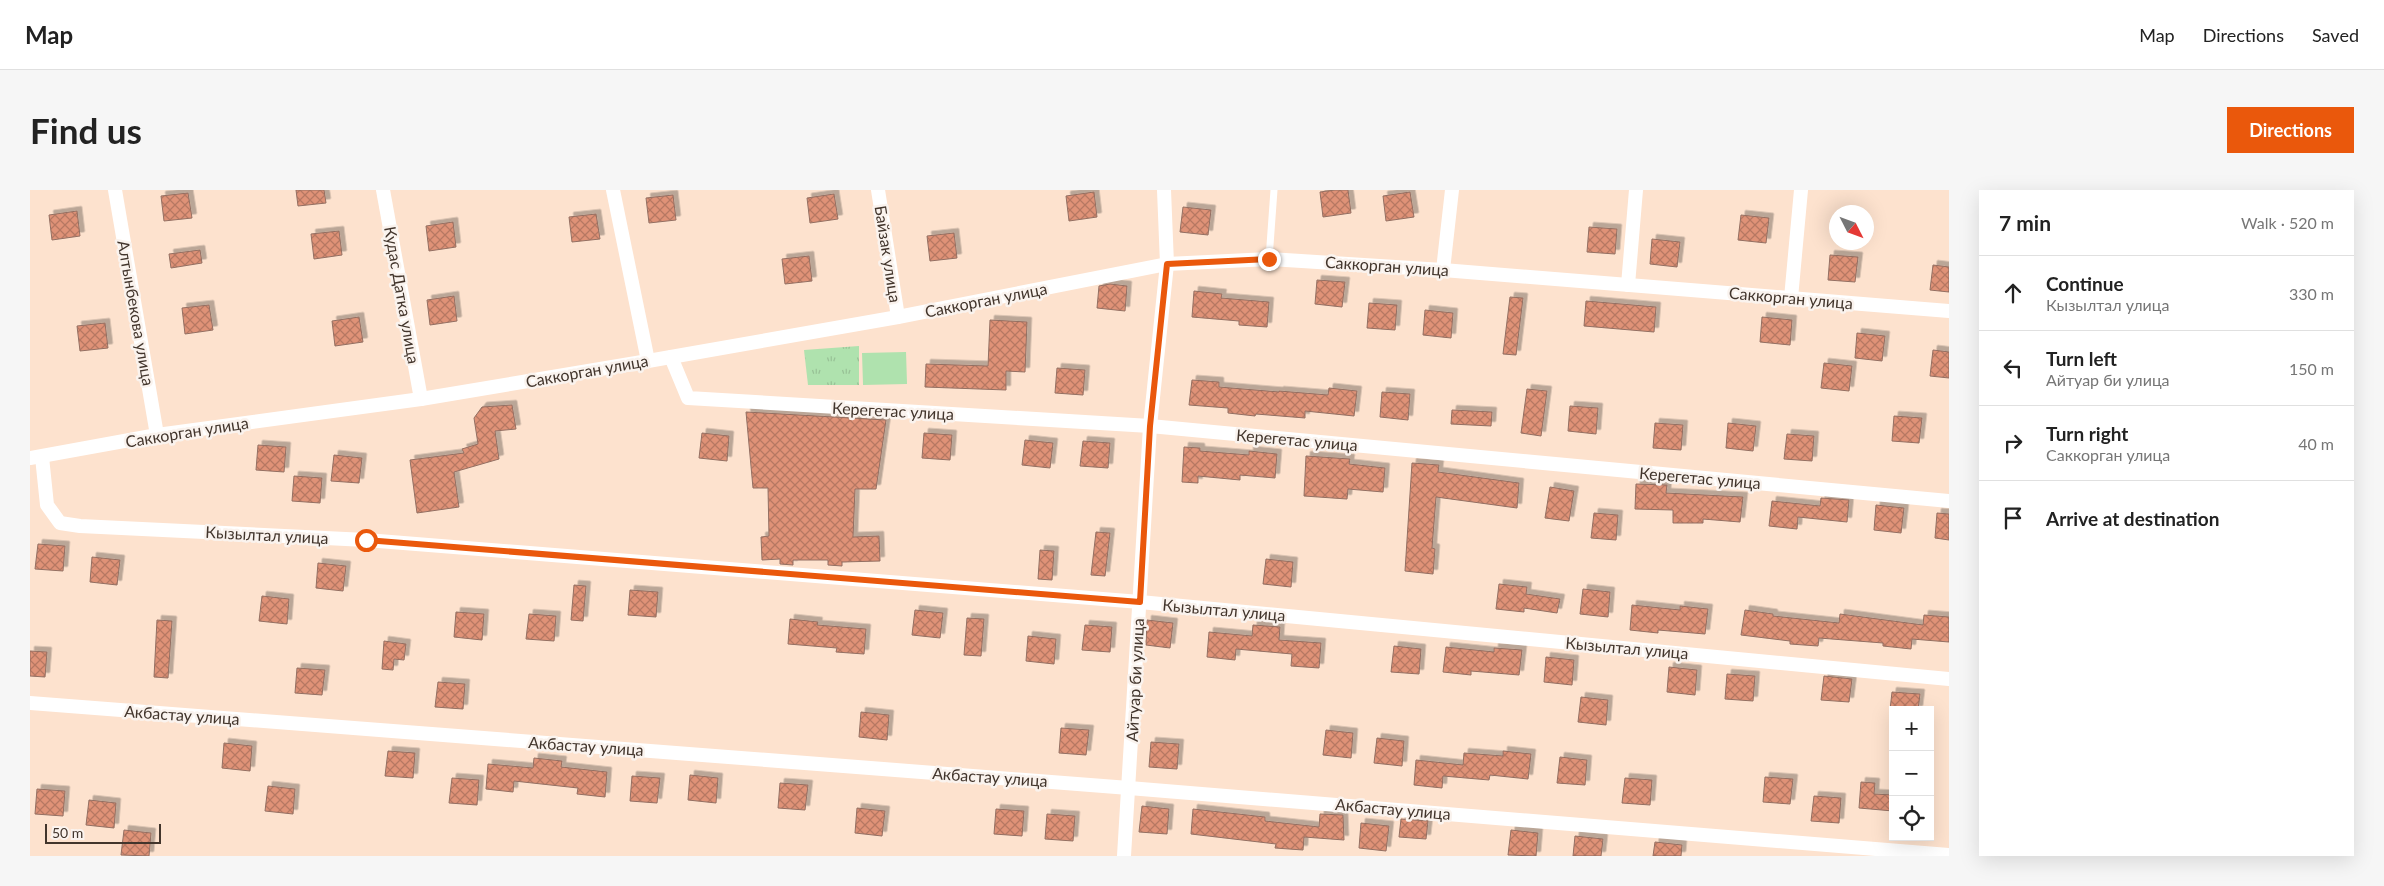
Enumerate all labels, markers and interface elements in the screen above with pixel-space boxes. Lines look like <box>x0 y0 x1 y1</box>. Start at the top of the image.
text: Map <box>25 20 73 49</box>
text: Map <box>2139 24 2175 46</box>
text: Directions <box>2203 24 2284 46</box>
text: Saved <box>2312 24 2359 46</box>
button: Directions <box>2227 107 2354 153</box>
text: Find us <box>30 109 142 151</box>
street label: Байзак улица <box>871 204 906 304</box>
north arrow <box>1829 205 1874 250</box>
text: 7 min <box>1999 210 2051 235</box>
text: Walk · 520 m <box>2241 213 2334 232</box>
street label: Кудас Датка улица <box>381 225 424 365</box>
street label: Алтынбекова улица <box>114 239 159 387</box>
route end <box>1258 248 1281 271</box>
street label: Саккорган улица <box>1324 252 1450 279</box>
text: Continue <box>2046 272 2124 295</box>
street label: Саккорган улица <box>923 278 1049 321</box>
icon: ahead <box>1999 279 2027 307</box>
street label: Саккорган улица <box>1728 283 1854 312</box>
text: 330 m <box>2289 284 2334 303</box>
text: Кызылтал улица <box>2046 295 2169 314</box>
text: Turn left <box>2046 347 2117 370</box>
street label: Саккорган улица <box>524 350 650 391</box>
icon: left <box>1999 354 2027 382</box>
text: 150 m <box>2289 359 2334 378</box>
text: Айтуар би улица <box>2046 370 2170 389</box>
street label: Керегетас улица <box>832 398 954 423</box>
street label: Саккорган улица <box>124 412 250 451</box>
text: Turn right <box>2046 422 2128 445</box>
street label: Керегетас улица <box>1235 425 1359 454</box>
icon: right <box>1999 429 2027 457</box>
text: 40 m <box>2298 434 2334 453</box>
text: Саккорган улица <box>2046 445 2170 464</box>
street label: Керегетас улица <box>1638 463 1762 492</box>
icon: arrive <box>1999 504 2027 532</box>
text: Arrive at destination <box>2046 507 2219 530</box>
street label: Кызылтал улица <box>205 522 329 547</box>
route start <box>355 529 378 552</box>
street label: Кызылтал улица <box>1162 595 1286 624</box>
street label: Айтуар би улица <box>1122 618 1147 742</box>
street label: Кызылтал улица <box>1565 633 1689 662</box>
street label: Акбастау улица <box>124 701 240 728</box>
map controls <box>1889 706 1934 841</box>
button: + <box>1889 706 1934 751</box>
street label: Акбастау улица <box>528 732 644 759</box>
button: − <box>1889 751 1934 796</box>
street label: Акбастау улица <box>932 763 1048 790</box>
street label: Акбастау улица <box>1335 794 1451 823</box>
button: locate <box>1889 796 1934 841</box>
scale bar <box>45 821 161 844</box>
text: 50 m <box>52 824 83 841</box>

